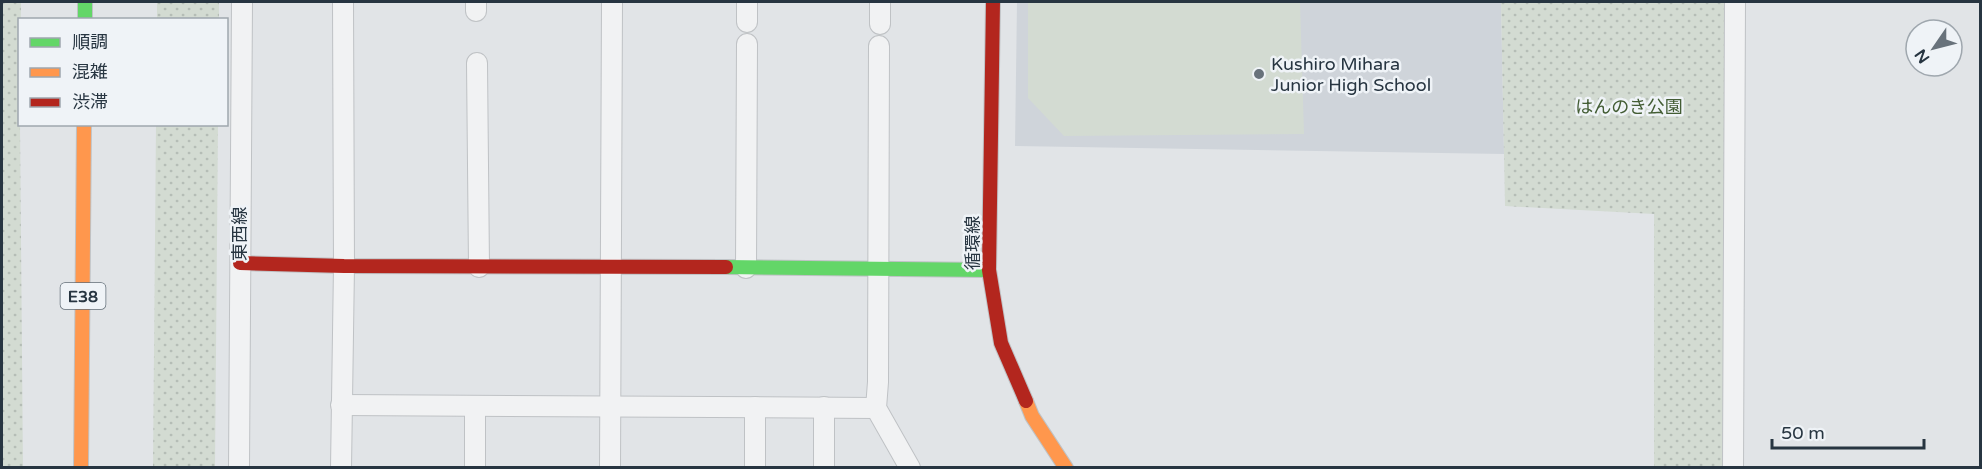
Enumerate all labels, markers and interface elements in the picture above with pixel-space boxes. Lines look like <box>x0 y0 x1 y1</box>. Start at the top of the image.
legend <box>18 18 228 126</box>
north arrow <box>1904 18 1964 78</box>
text: 順調 <box>72 31 108 53</box>
text: N <box>1911 45 1934 67</box>
place label: Kushiro Mihara Junior High School <box>1271 53 1431 96</box>
text: 混雑 <box>72 61 108 83</box>
marker: Kushiro Mihara Junior High School <box>1252 67 1266 81</box>
text: 渋滞 <box>72 91 108 113</box>
park label: はんのき公園 <box>1575 96 1683 118</box>
street label: 東西線 <box>229 207 251 261</box>
street label: 循環線 <box>962 216 984 270</box>
road number: E38 <box>60 283 106 309</box>
scale bar <box>1772 412 1924 450</box>
text: 50 m <box>1781 422 1825 444</box>

